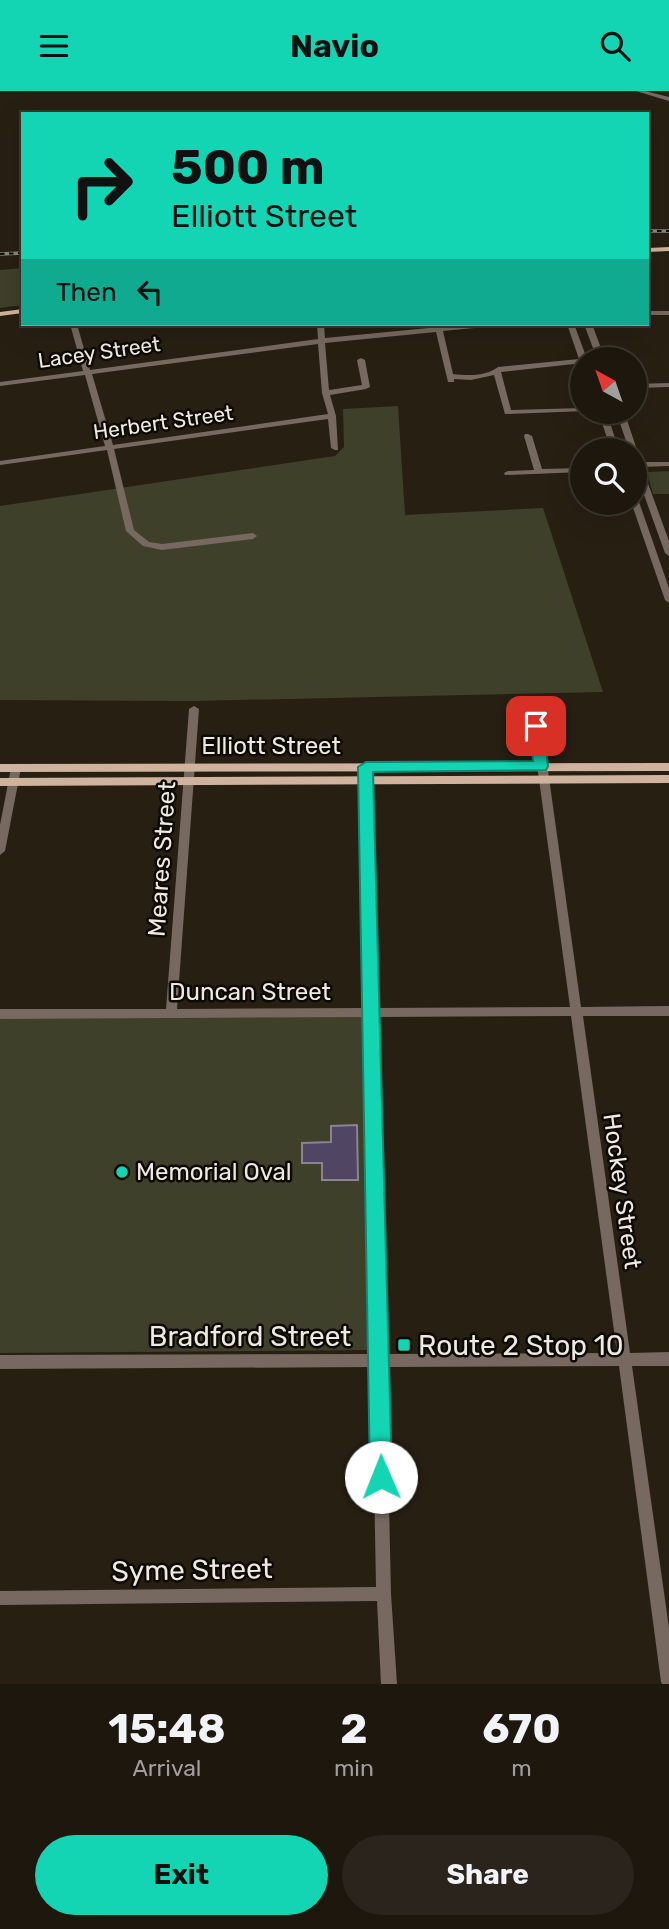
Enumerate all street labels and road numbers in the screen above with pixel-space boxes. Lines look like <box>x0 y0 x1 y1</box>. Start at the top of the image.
street label: Lacey Street <box>36 331 162 373</box>
street label: Herbert Street <box>91 400 235 444</box>
street label: Elliott Street <box>201 732 341 760</box>
street label: Meares Street <box>143 780 181 938</box>
street label: Duncan Street <box>169 978 331 1006</box>
street label: Hockey Street <box>597 1111 647 1271</box>
street label: Bradford Street <box>149 1320 351 1353</box>
street label: Syme Street <box>111 1552 273 1588</box>

